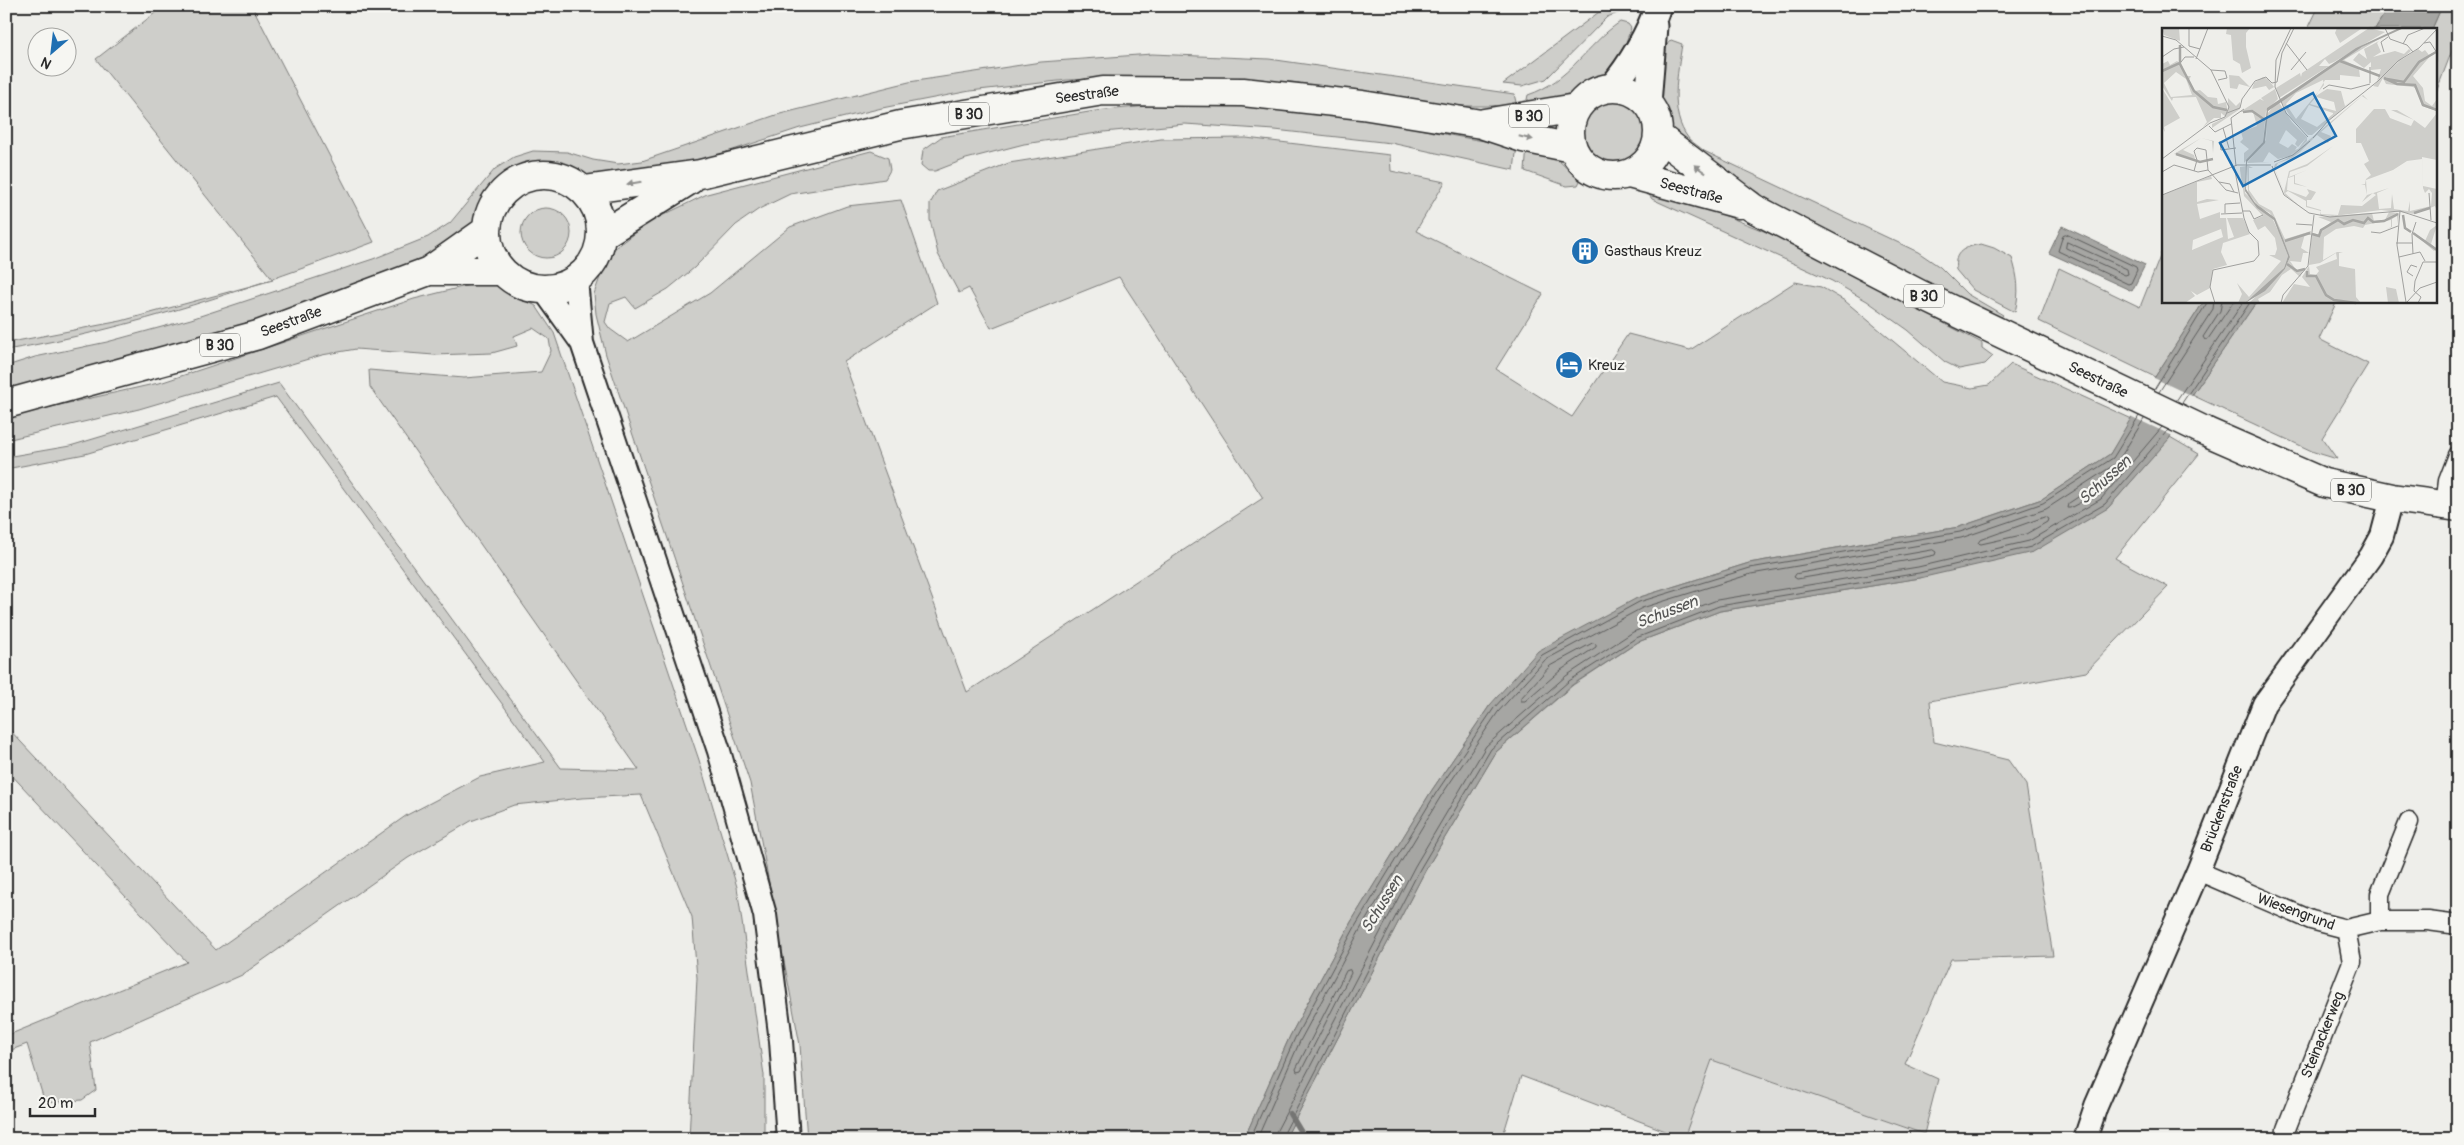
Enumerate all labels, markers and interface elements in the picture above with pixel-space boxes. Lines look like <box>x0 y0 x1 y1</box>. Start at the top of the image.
north arrow <box>28 28 78 78</box>
inset map <box>2162 28 2436 302</box>
text: N <box>38 53 54 73</box>
street label: Seestraße <box>1054 82 1121 108</box>
road number: B 30 <box>949 102 989 126</box>
road number: B 30 <box>1509 104 1549 128</box>
one-way arrow <box>1518 134 1533 142</box>
one-way arrow <box>1693 164 1707 174</box>
street label: Seestraße <box>1658 174 1725 209</box>
one-way arrow <box>626 180 642 188</box>
building icon: Gasthaus Kreuz <box>1570 236 1600 266</box>
place label: Gasthaus Kreuz <box>1604 242 1702 261</box>
road number: B 30 <box>1904 284 1944 308</box>
street label: Seestraße <box>258 302 325 342</box>
road number: B 30 <box>200 334 240 356</box>
hotel icon: Kreuz <box>1554 350 1584 380</box>
place label: Kreuz <box>1588 356 1625 375</box>
street label: Seestraße <box>2065 357 2132 403</box>
water label: Schussen <box>2075 451 2136 509</box>
road number: B 30 <box>2331 478 2371 502</box>
water label: Schussen <box>1634 591 1701 633</box>
street label: Brückenstraße <box>2197 762 2247 855</box>
water label: Schussen <box>1357 871 1408 936</box>
street label: Wiesengrund <box>2254 889 2338 935</box>
street label: Steinackerweg <box>2297 989 2349 1081</box>
scale bar <box>30 1085 95 1117</box>
text: 20 m <box>38 1094 73 1113</box>

